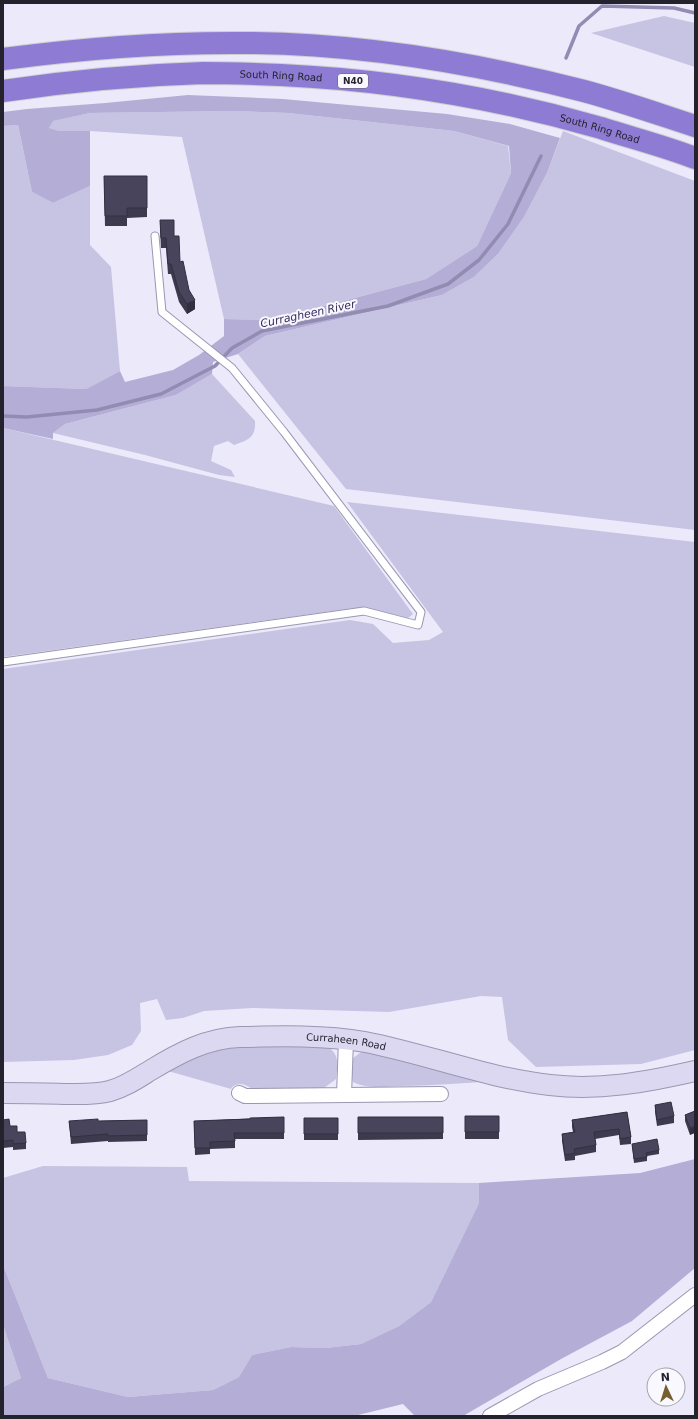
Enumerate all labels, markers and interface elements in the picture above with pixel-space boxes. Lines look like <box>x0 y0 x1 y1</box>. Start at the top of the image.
street label: South Ring Road <box>239 68 323 83</box>
road number: N40 <box>338 74 368 88</box>
street label: South Ring Road <box>559 112 641 145</box>
water label: Curragheen River <box>259 297 358 330</box>
street label: Curraheen Road <box>306 1031 387 1052</box>
north arrow <box>646 1367 686 1407</box>
text: N <box>660 1371 670 1384</box>

